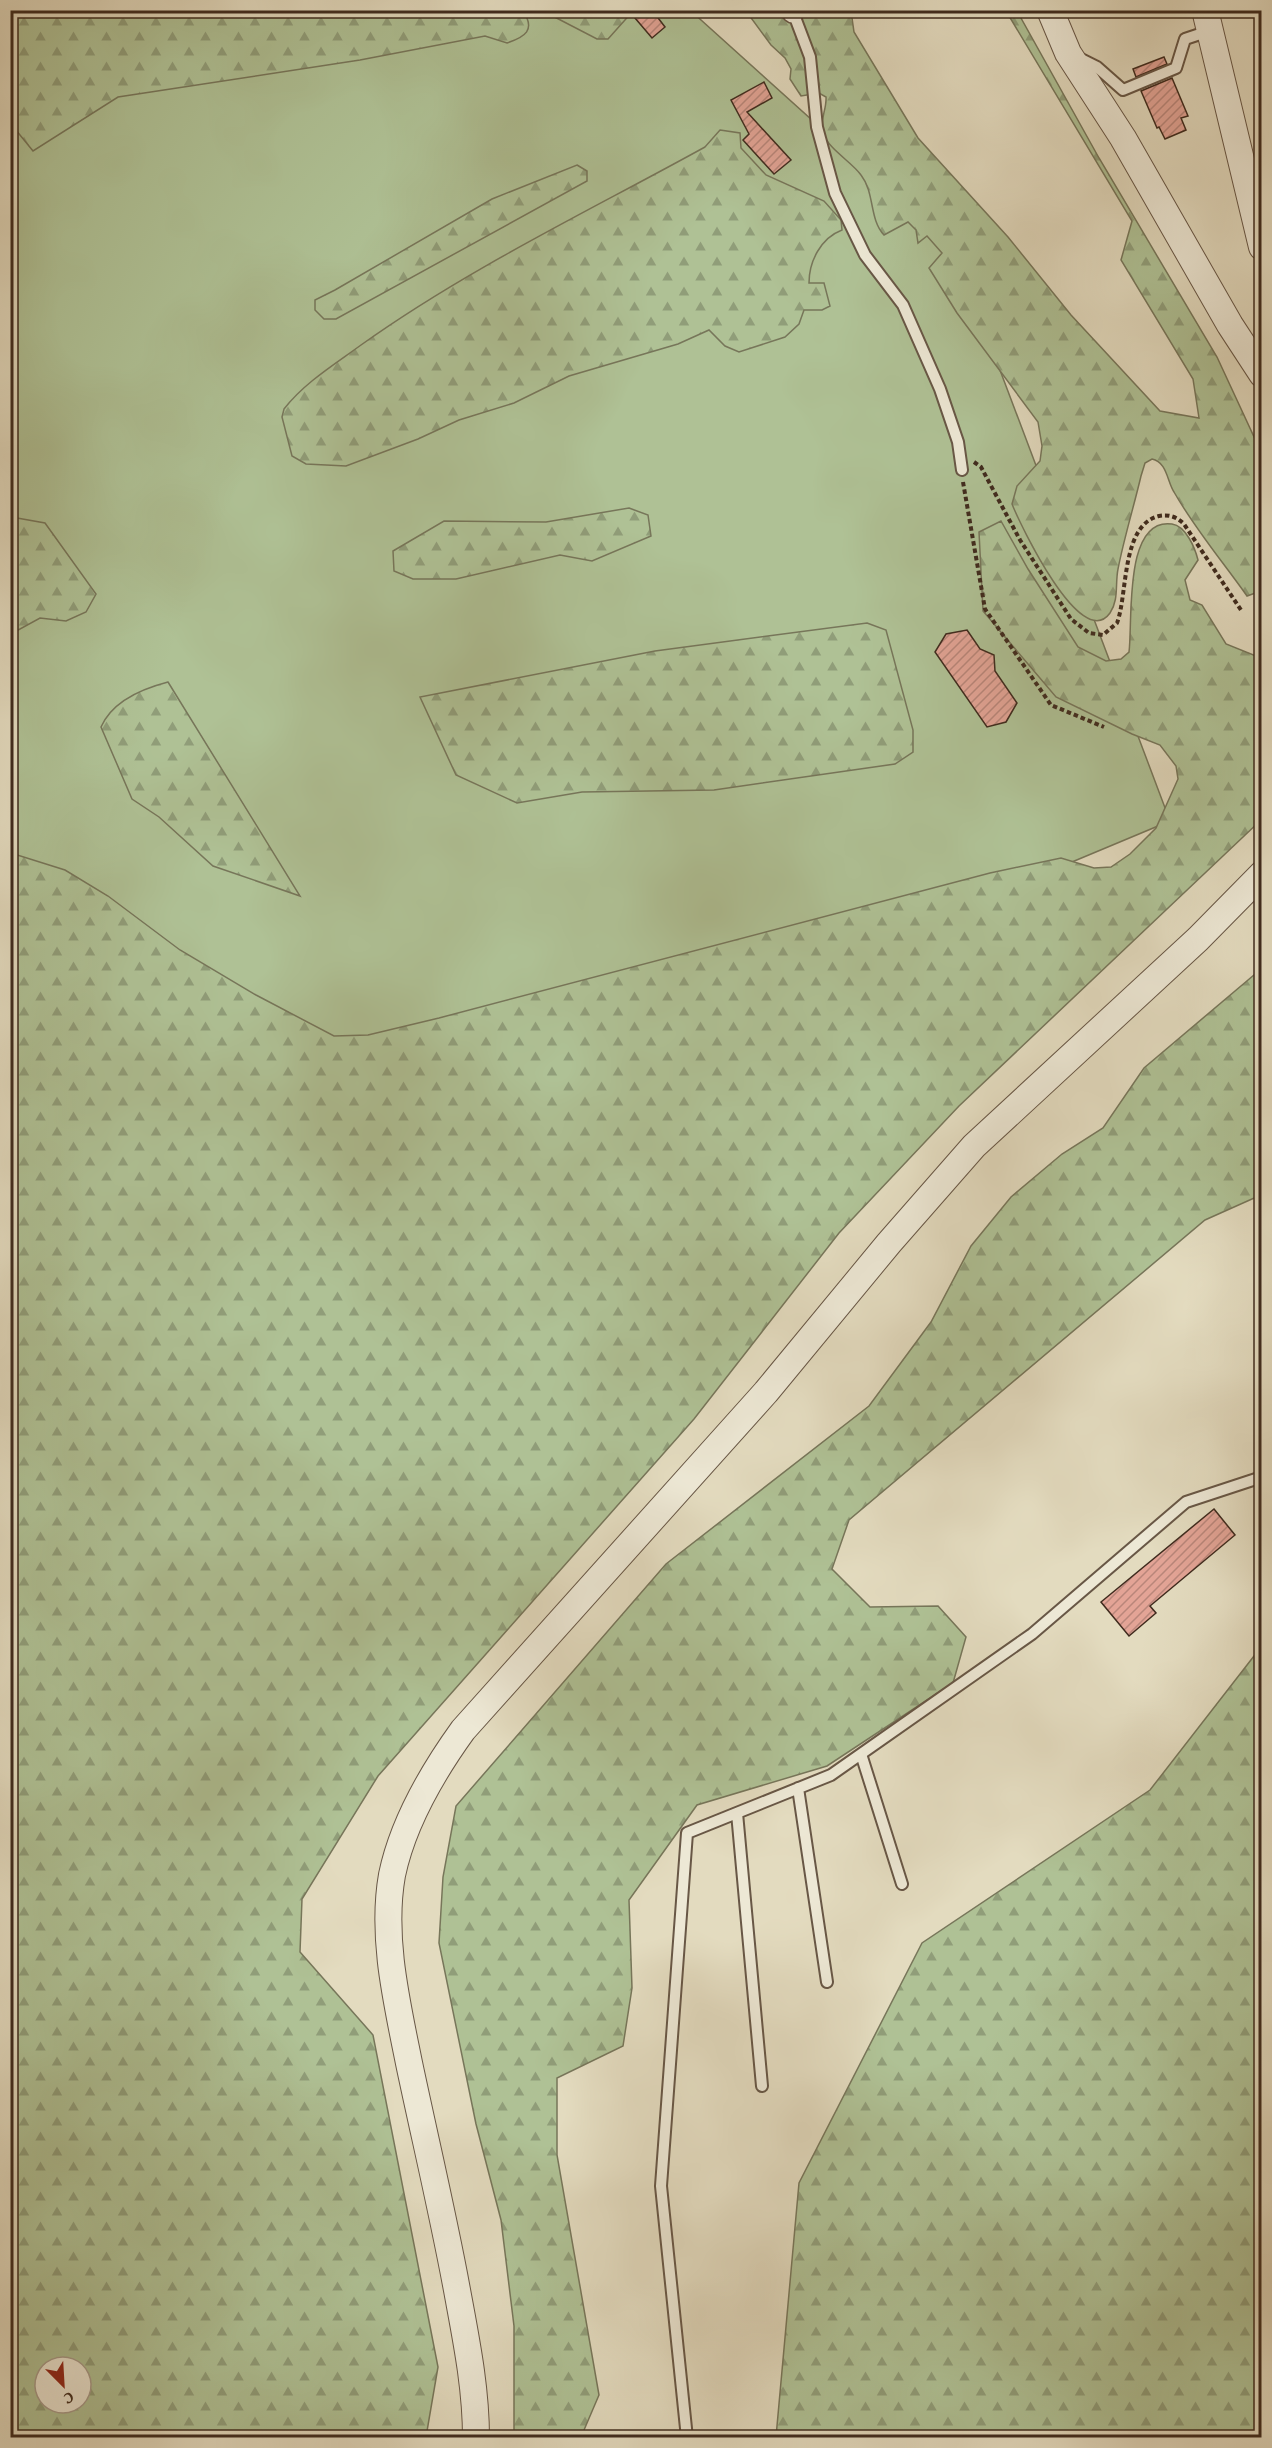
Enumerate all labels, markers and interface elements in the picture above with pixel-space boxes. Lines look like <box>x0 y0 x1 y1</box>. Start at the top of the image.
north arrow <box>33 2355 93 2415</box>
text: С <box>60 2386 78 2412</box>

